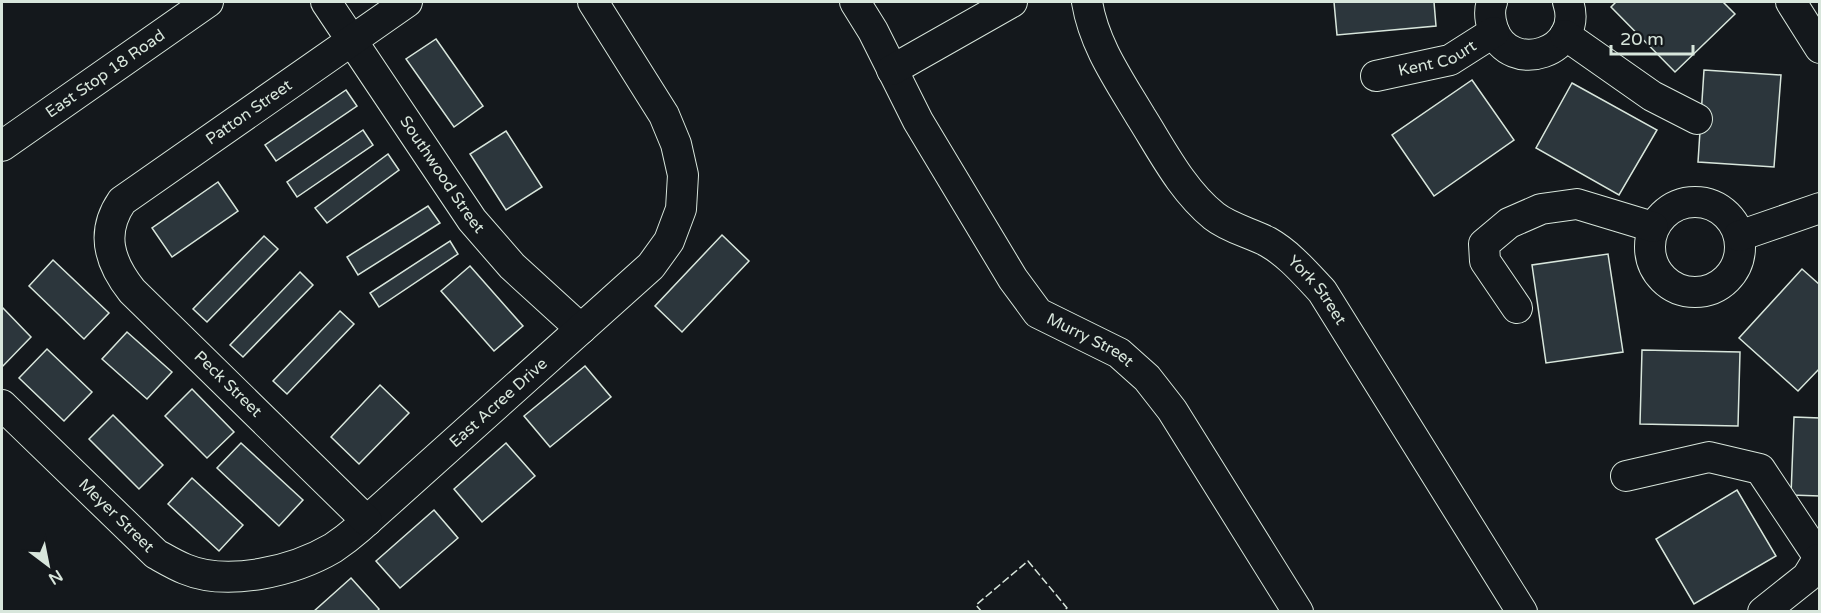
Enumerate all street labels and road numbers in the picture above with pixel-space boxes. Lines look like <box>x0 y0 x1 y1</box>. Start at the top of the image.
street label: East Stop 18 Road <box>42 25 169 122</box>
street label: Kent Court <box>1396 36 1480 81</box>
street label: Patton Street <box>202 75 296 149</box>
street label: Southwood Street <box>395 112 489 237</box>
street label: York Street <box>1283 251 1351 329</box>
street label: Murry Street <box>1043 309 1138 371</box>
street label: Peck Street <box>190 347 266 421</box>
street label: East Acree Drive <box>445 354 552 452</box>
street label: Meyer Street <box>74 474 158 557</box>

